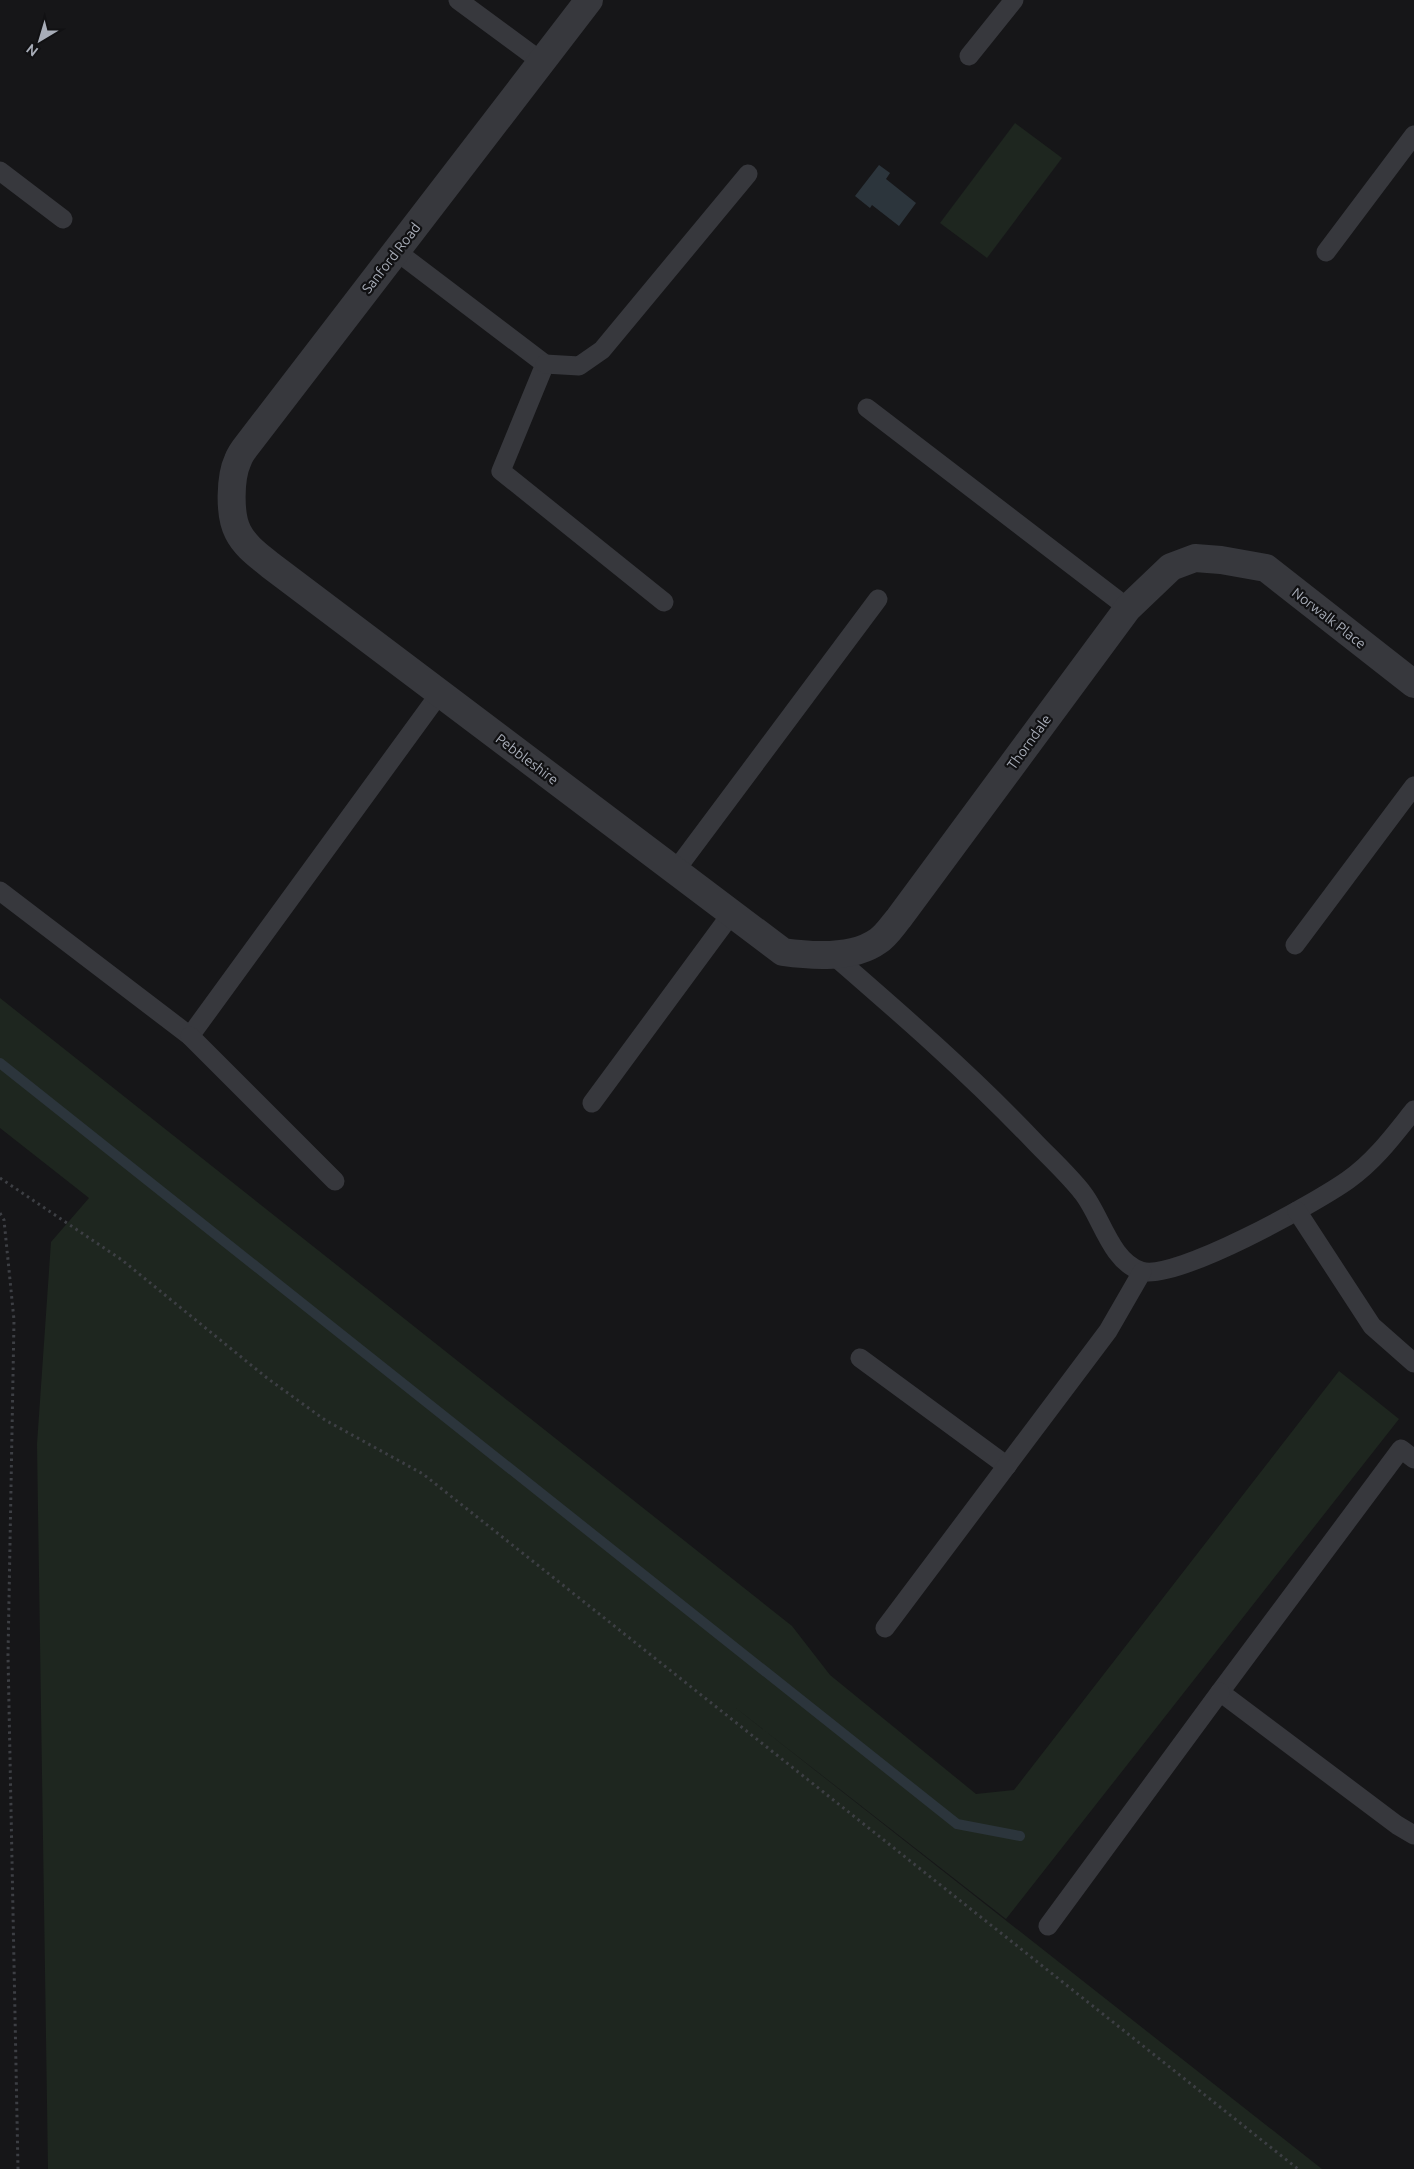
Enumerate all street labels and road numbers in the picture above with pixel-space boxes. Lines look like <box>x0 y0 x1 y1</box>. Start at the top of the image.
street label: Sanford Road <box>359 220 423 296</box>
street label: Norwalk Place <box>1289 584 1369 652</box>
street label: Thorndale <box>1004 711 1054 773</box>
street label: Pebbleshire <box>493 730 561 788</box>

